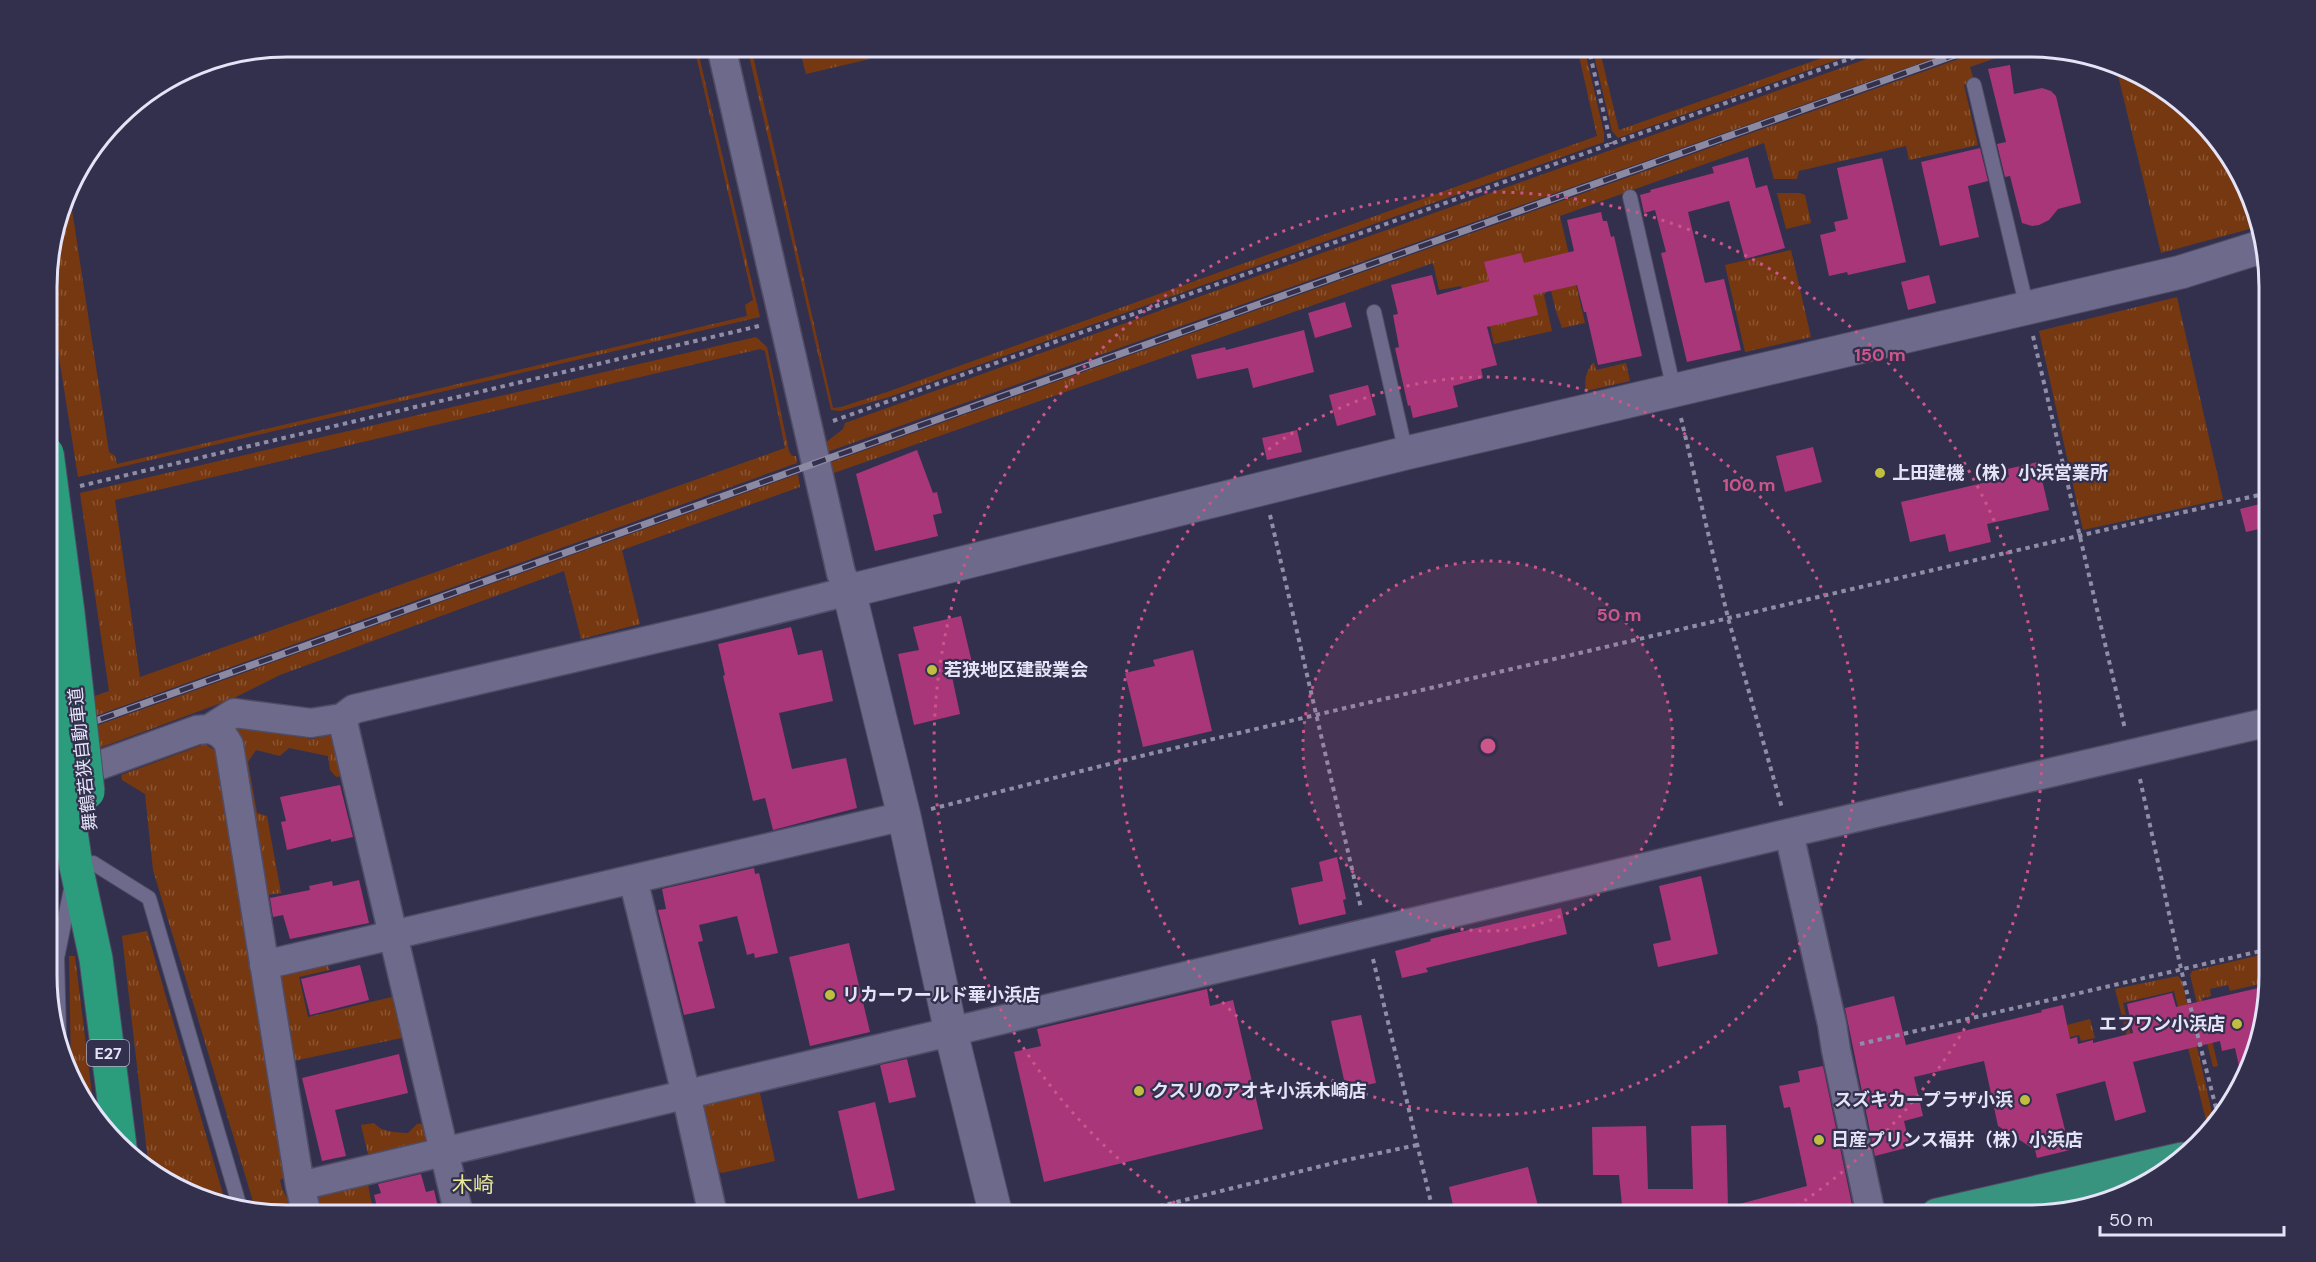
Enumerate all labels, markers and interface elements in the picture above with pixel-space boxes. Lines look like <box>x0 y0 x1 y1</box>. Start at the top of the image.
text: 150 m <box>1854 343 1906 367</box>
place label: 上田建機（株）小浜営業所 <box>1892 461 2108 485</box>
marker: 上田建機（株）小浜営業所 <box>1873 466 1887 480</box>
text: 100 m <box>1722 473 1776 497</box>
text: 50 m <box>1596 603 1642 627</box>
place label: 若狭地区建設業会 <box>944 658 1088 682</box>
marker: 若狭地区建設業会 <box>925 663 939 677</box>
street label: 舞鶴若狭自動車道 <box>64 686 102 832</box>
centre of rings <box>1478 736 1498 756</box>
place label: リカーワールド華小浜店 <box>842 983 1040 1007</box>
marker: リカーワールド華小浜店 <box>823 988 837 1002</box>
place label: エフワン小浜店 <box>2099 1012 2225 1036</box>
marker: エフワン小浜店 <box>2230 1017 2244 1031</box>
road number: E27 <box>87 1040 129 1066</box>
place label: クスリのアオキ小浜木崎店 <box>1151 1079 1366 1103</box>
marker: クスリのアオキ小浜木崎店 <box>1132 1084 1146 1098</box>
place label: スズキカープラザ小浜 <box>1834 1088 2013 1112</box>
marker: スズキカープラザ小浜 <box>2018 1093 2032 1107</box>
place label: 日産プリンス福井（株）小浜店 <box>1831 1128 2083 1152</box>
marker: 日産プリンス福井（株）小浜店 <box>1812 1133 1826 1147</box>
district label: 木崎 <box>452 1171 494 1199</box>
scale bar <box>2100 1199 2284 1237</box>
text: 50 m <box>2109 1208 2153 1232</box>

